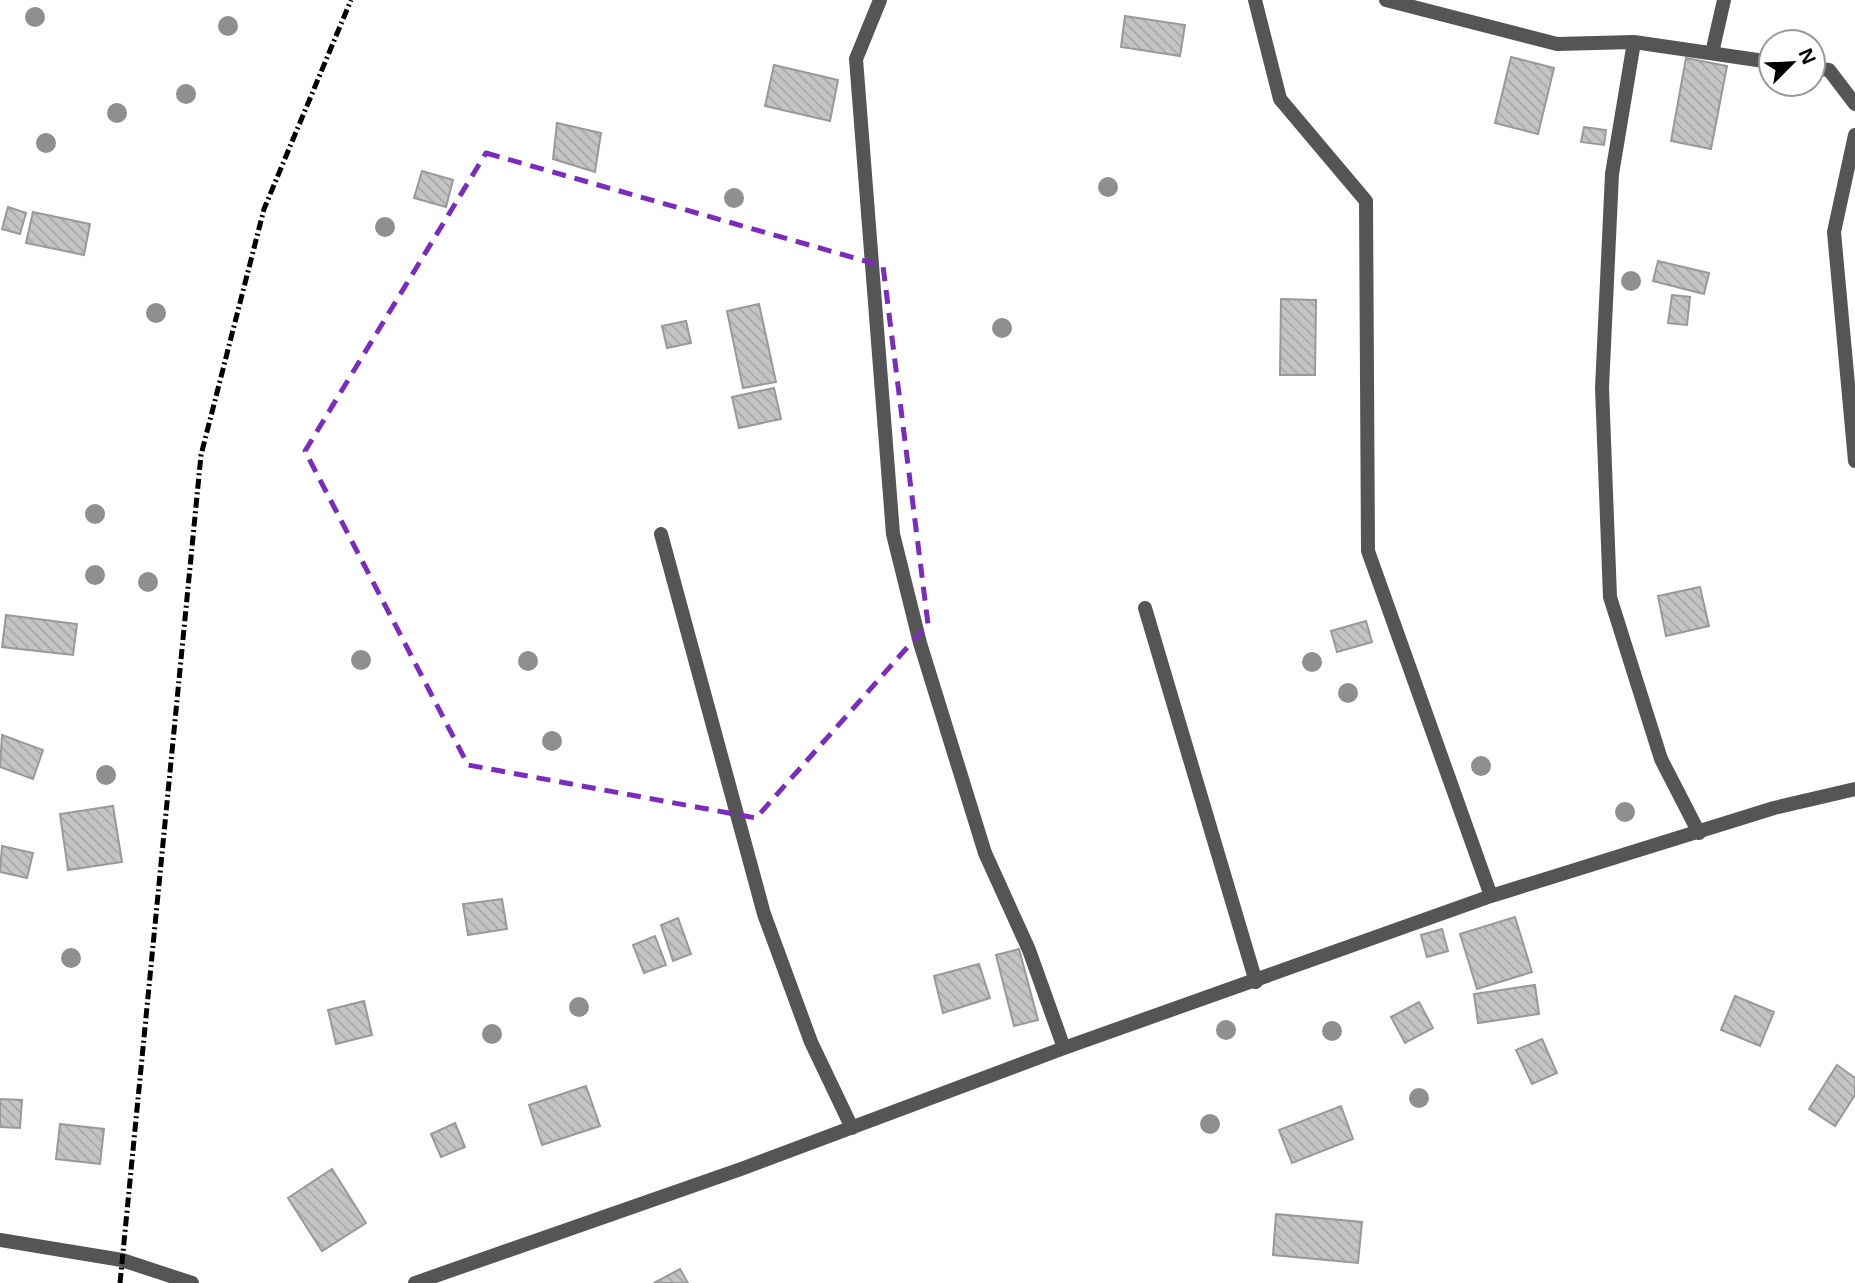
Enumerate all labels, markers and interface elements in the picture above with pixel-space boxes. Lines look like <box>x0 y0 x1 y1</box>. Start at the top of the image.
north arrow <box>1757 28 1827 98</box>
text: N <box>1793 44 1823 68</box>

